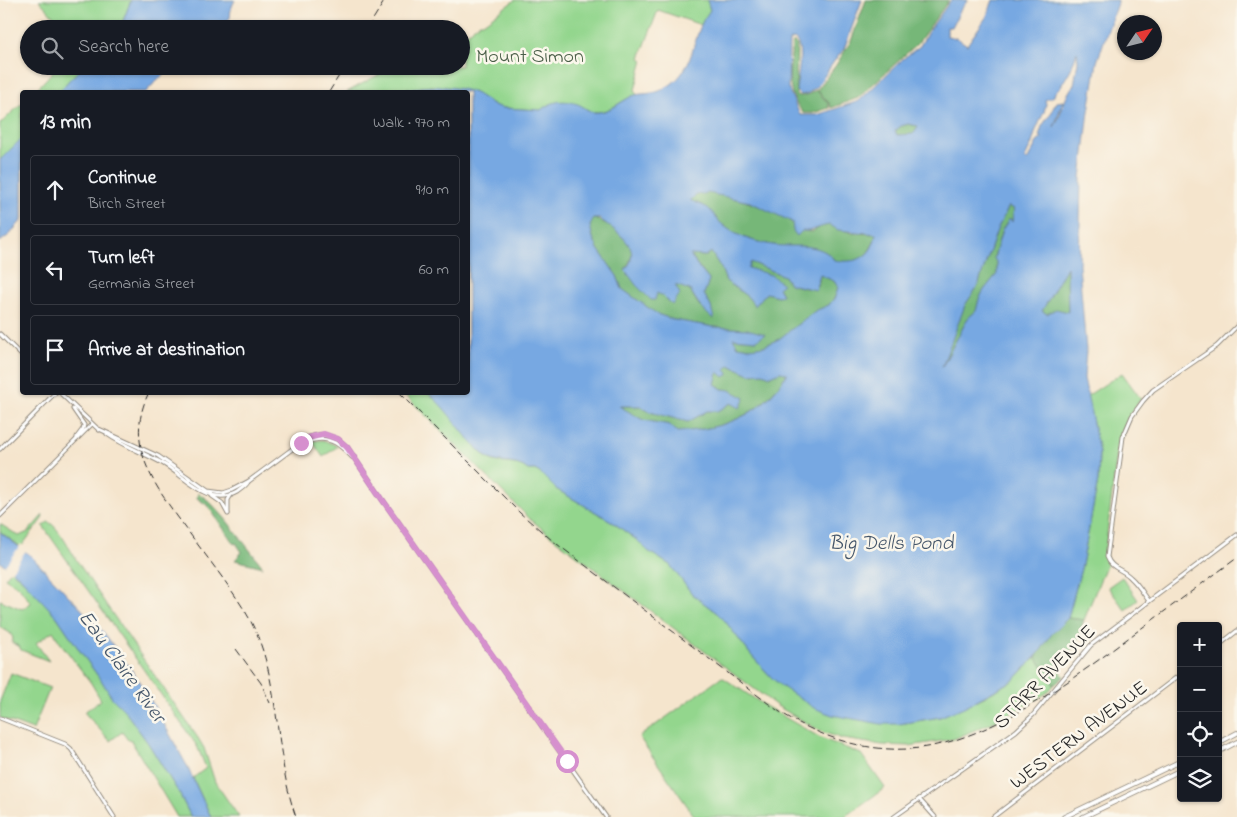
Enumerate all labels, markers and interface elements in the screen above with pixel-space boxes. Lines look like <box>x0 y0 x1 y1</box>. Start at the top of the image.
north arrow <box>1117 15 1162 60</box>
search box <box>20 20 470 75</box>
icon: search <box>38 34 66 62</box>
text: Search here <box>78 34 169 61</box>
park label: Mount Simon <box>476 43 584 72</box>
text: 13 min <box>40 108 91 138</box>
text: Walk · 970 m <box>373 111 450 135</box>
text: Continue <box>88 165 156 192</box>
icon: ahead <box>41 176 69 204</box>
text: 910 m <box>416 178 449 202</box>
text: Birch Street <box>88 192 166 216</box>
text: Turn left <box>88 245 155 272</box>
icon: left <box>41 256 69 284</box>
text: 60 m <box>419 258 449 282</box>
text: Germania Street <box>88 272 195 296</box>
icon: arrive <box>41 336 69 364</box>
text: Arrive at destination <box>88 337 245 364</box>
route end <box>290 432 313 455</box>
water label: Big Dells Pond <box>829 529 954 560</box>
water label: Eau Claire River <box>70 605 174 732</box>
street label: STARR AVENUE <box>988 619 1103 737</box>
map controls <box>1177 622 1222 802</box>
button: + <box>1177 622 1222 667</box>
button: − <box>1177 667 1222 712</box>
street label: WESTERN AVENUE <box>1005 675 1154 797</box>
button: locate <box>1177 712 1222 757</box>
route start <box>556 750 579 773</box>
button: layers <box>1177 757 1222 802</box>

